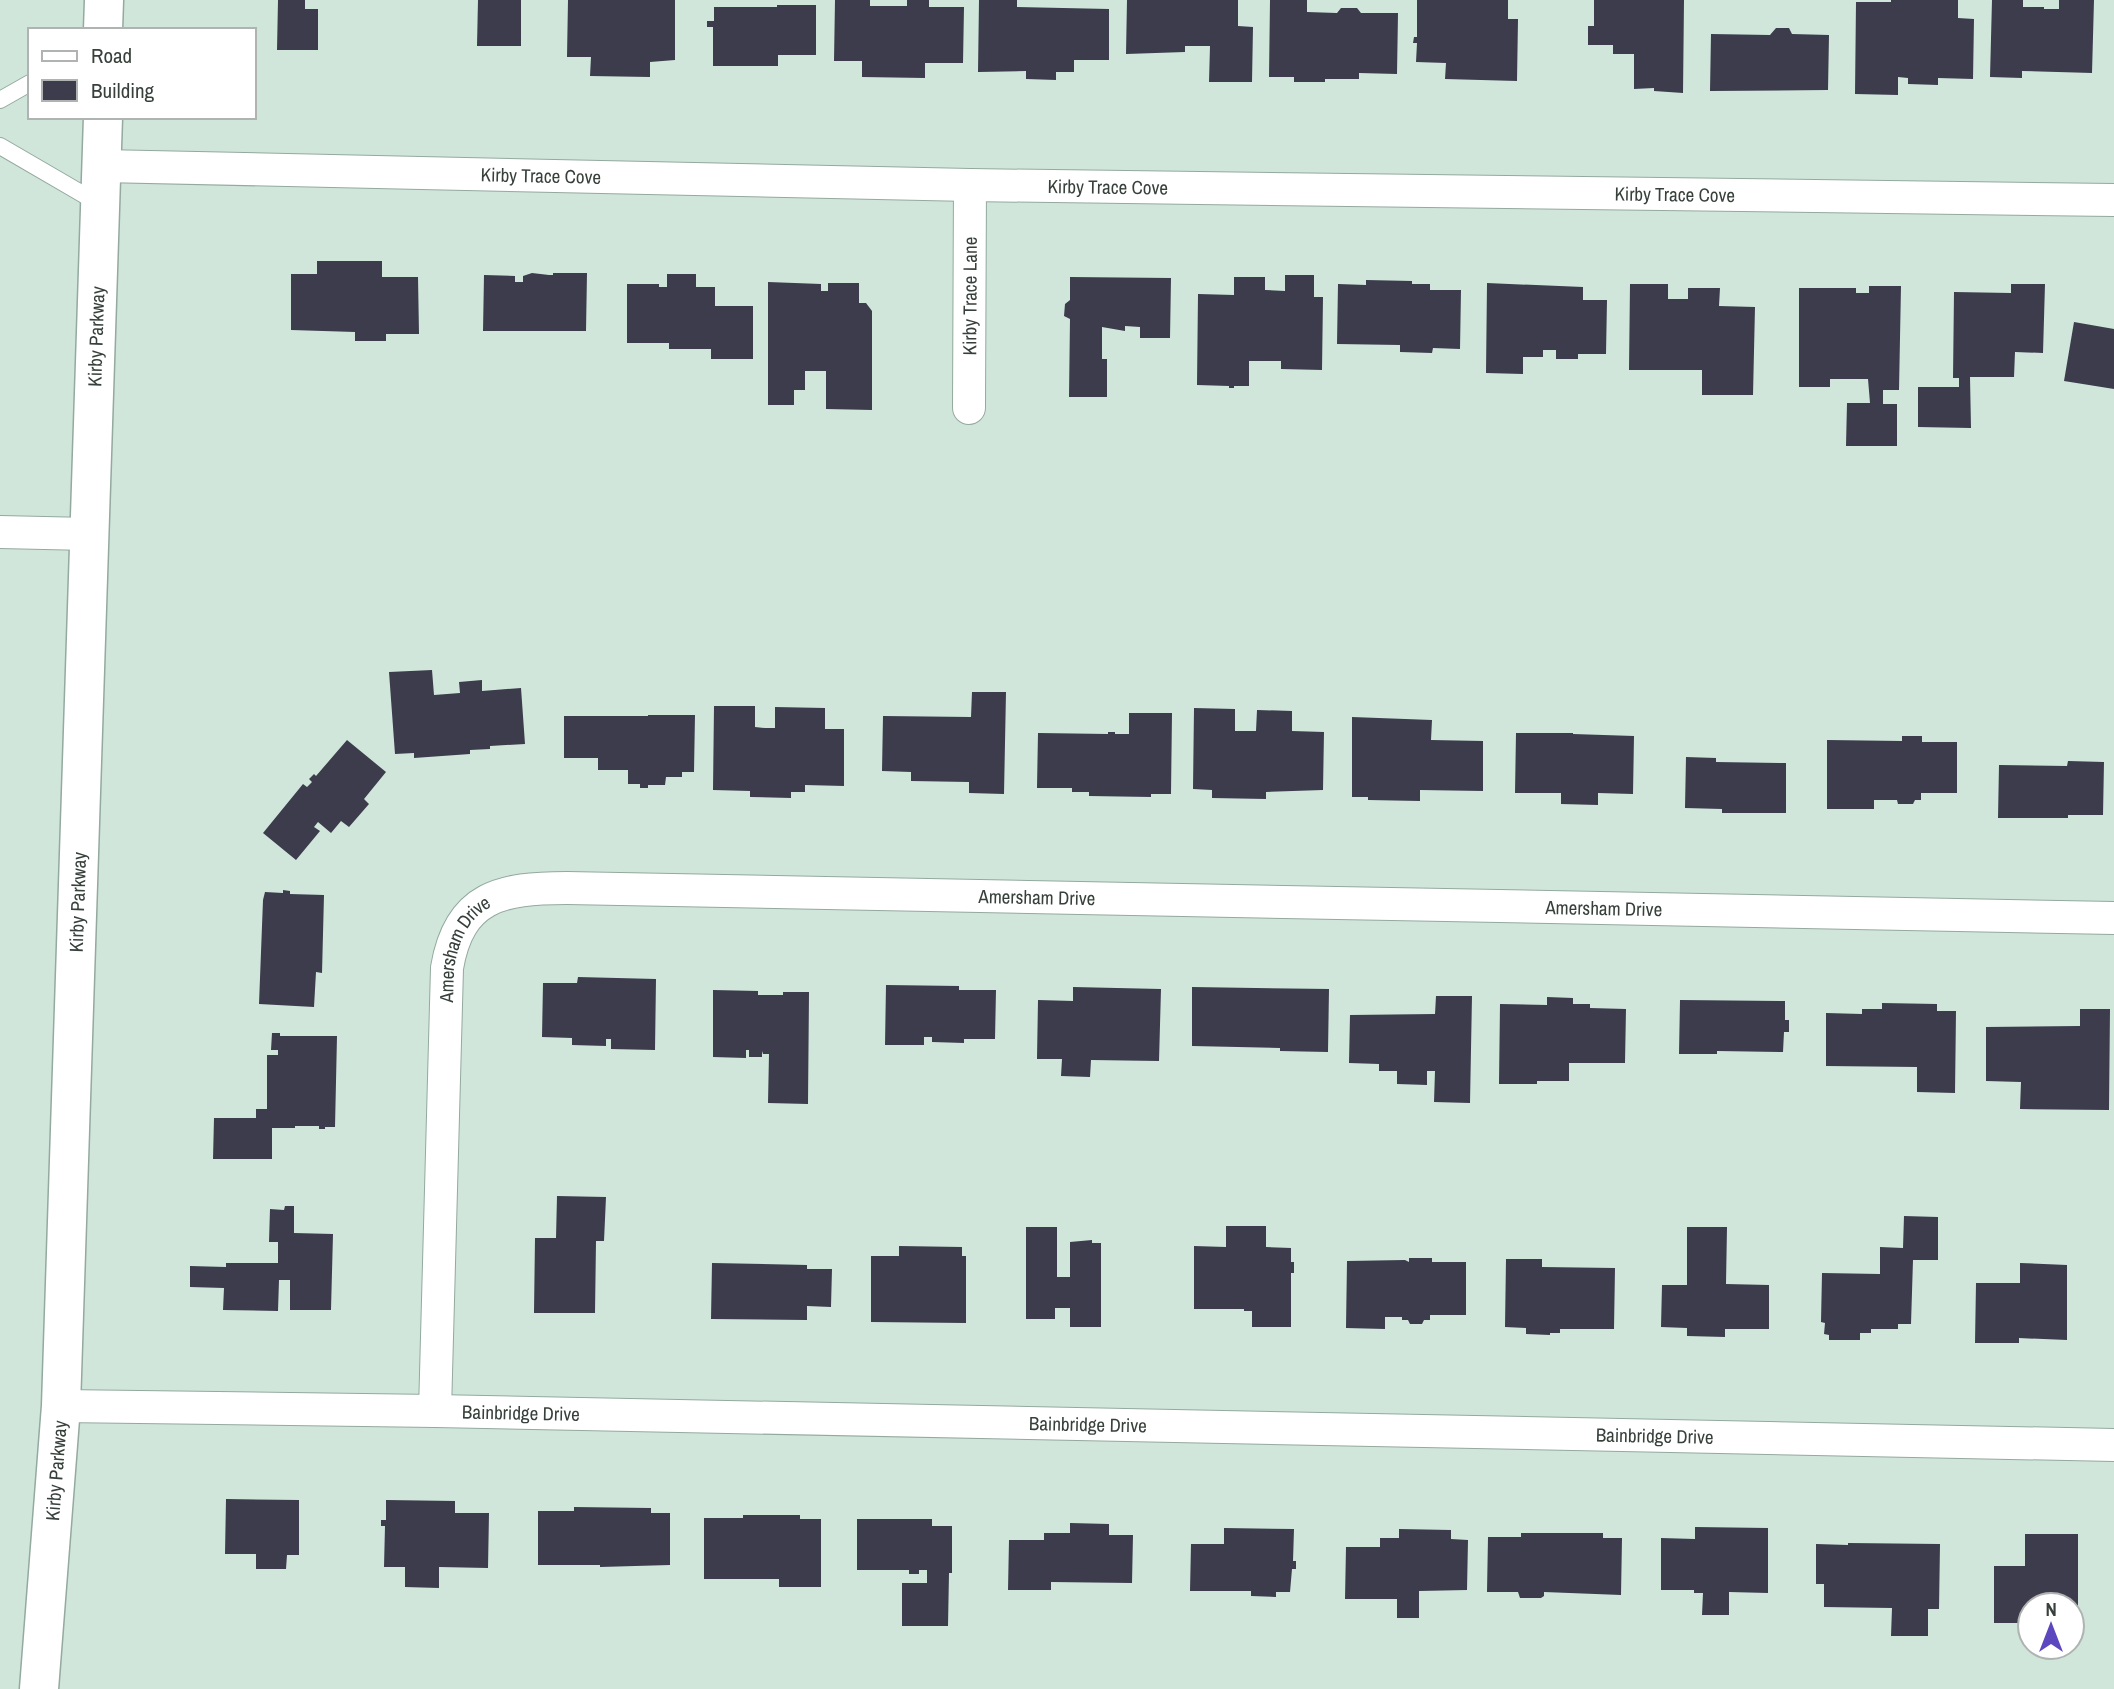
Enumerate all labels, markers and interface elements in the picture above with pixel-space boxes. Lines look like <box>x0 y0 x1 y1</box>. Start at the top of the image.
legend <box>28 28 256 119</box>
text: Road <box>91 41 132 70</box>
text: Building <box>91 76 155 105</box>
street label: Kirby Trace Cove <box>480 161 601 190</box>
street label: Kirby Trace Cove <box>1047 173 1168 201</box>
street label: Kirby Trace Cove <box>1614 180 1735 208</box>
street label: Kirby Trace Lane <box>956 237 983 355</box>
street label: Kirby Parkway <box>81 286 110 387</box>
street label: Kirby Parkway <box>63 851 92 953</box>
street label: Amersham Drive <box>977 883 1096 911</box>
street label: Amersham Drive <box>433 889 495 1004</box>
street label: Amersham Drive <box>1544 894 1662 922</box>
street label: Bainbridge Drive <box>462 1399 580 1427</box>
street label: Bainbridge Drive <box>1029 1410 1147 1438</box>
street label: Kirby Parkway <box>39 1419 73 1522</box>
street label: Bainbridge Drive <box>1596 1422 1714 1450</box>
north arrow <box>2016 1591 2086 1661</box>
text: N <box>2045 1596 2057 1622</box>

